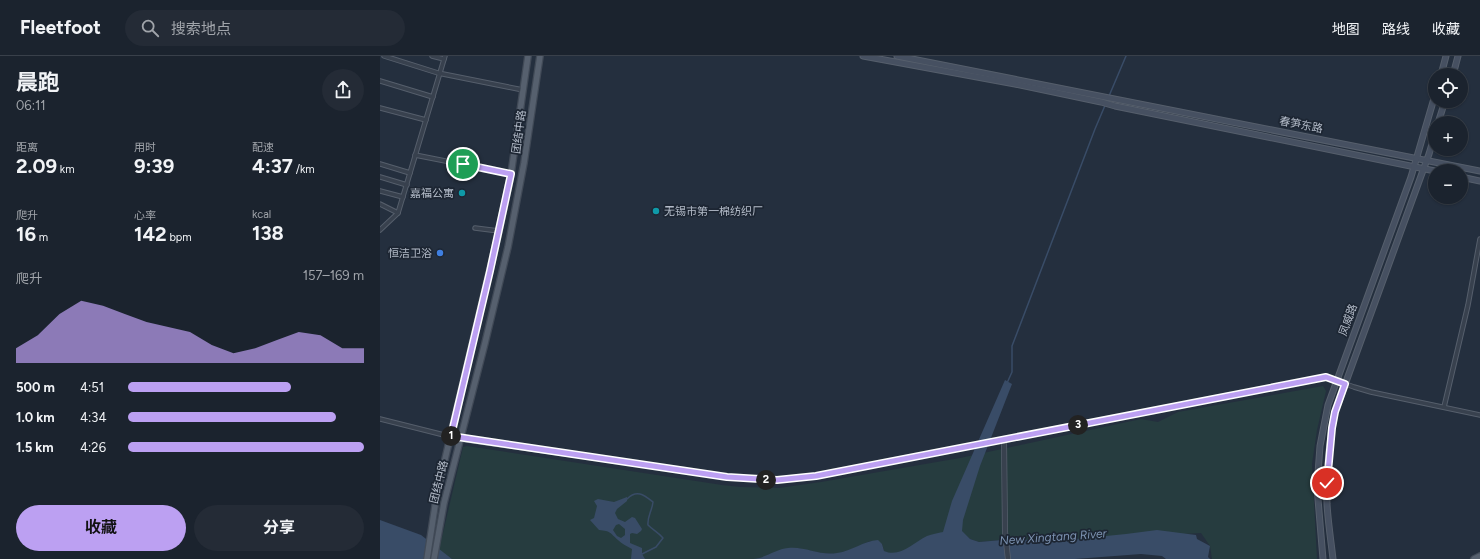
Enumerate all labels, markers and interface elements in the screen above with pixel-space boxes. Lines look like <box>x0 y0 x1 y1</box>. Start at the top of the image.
search box <box>125 10 405 46</box>
text: Fleetfoot <box>20 16 101 39</box>
icon: search <box>139 17 161 39</box>
text: 搜索地点 <box>171 20 231 38</box>
text: 地图 <box>1332 21 1360 38</box>
text: 路线 <box>1382 21 1410 38</box>
text: 收藏 <box>1432 21 1460 38</box>
map controls <box>1428 68 1468 204</box>
button: locate <box>1428 68 1468 108</box>
text: 晨跑 <box>16 69 60 96</box>
button: share <box>322 69 364 111</box>
text: 06:11 <box>16 98 46 113</box>
street label: 团结中路 <box>510 109 528 155</box>
street label: 春笋东路 <box>1278 114 1324 136</box>
button: + <box>1428 116 1468 156</box>
text: 距离 <box>16 141 38 154</box>
text: 用时 <box>134 141 156 154</box>
text: 配速 <box>252 141 274 154</box>
pin <box>446 147 480 181</box>
icon: arrive <box>452 153 474 175</box>
text: 2.09 <box>16 154 57 178</box>
text: 9:39 <box>134 154 174 178</box>
text: 4:37 <box>252 154 293 178</box>
text: km <box>57 163 75 176</box>
text: /km <box>293 163 315 176</box>
button: − <box>1428 164 1468 204</box>
place label: 嘉福公寓 <box>410 187 454 200</box>
marker: 嘉福公寓 <box>457 188 467 198</box>
place label: 无锡市第一棉纺织厂 <box>664 205 763 218</box>
marker: 无锡市第一棉纺织厂 <box>651 206 661 216</box>
text: kcal <box>252 208 271 221</box>
text: 爬升 <box>16 209 38 222</box>
text: 心率 <box>134 209 156 222</box>
text: 138 <box>252 221 284 245</box>
text: 16 <box>16 222 36 246</box>
text: 142 <box>134 222 167 246</box>
text: m <box>36 231 48 244</box>
text: bpm <box>167 231 192 244</box>
place label: 恒洁卫浴 <box>388 247 432 260</box>
marker: 恒洁卫浴 <box>435 248 445 258</box>
text: 157–169 m <box>303 268 364 283</box>
text: 爬升 <box>16 271 42 286</box>
street label: 凤威路 <box>1336 302 1360 338</box>
text: 500 m <box>16 380 55 395</box>
text: 4:51 <box>80 380 104 395</box>
text: 1.0 km <box>16 410 55 425</box>
text: 4:34 <box>80 410 107 425</box>
pin: 3 <box>1068 415 1088 435</box>
text: 3 <box>1075 418 1081 431</box>
pin: 1 <box>441 426 461 446</box>
text: 1 <box>449 429 453 442</box>
text: 1.5 km <box>16 440 54 455</box>
text: 4:26 <box>80 440 106 455</box>
street label: 团结中路 <box>427 459 451 505</box>
pin <box>1310 466 1344 500</box>
pin: 2 <box>756 470 776 490</box>
icon: check <box>1316 472 1338 494</box>
text: 2 <box>763 473 769 486</box>
button: 收藏 <box>16 505 186 551</box>
button: 分享 <box>194 505 364 551</box>
water label: New Xingtang River <box>999 526 1108 548</box>

